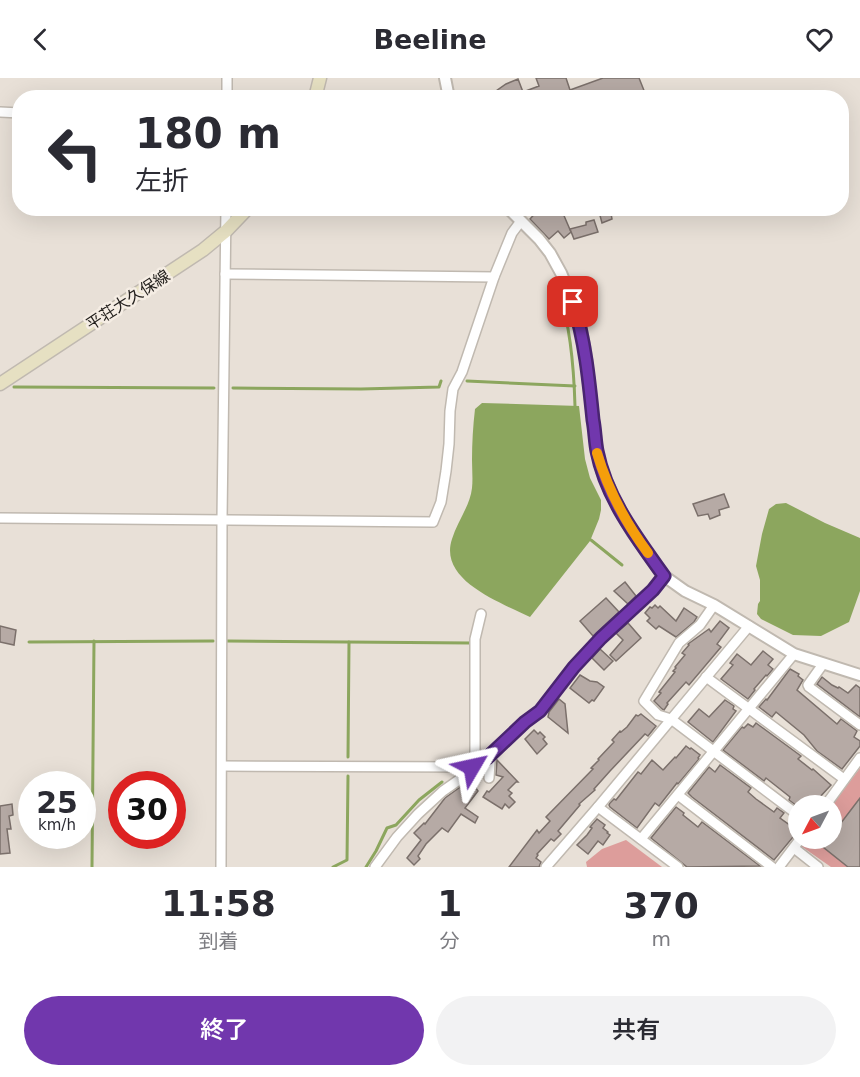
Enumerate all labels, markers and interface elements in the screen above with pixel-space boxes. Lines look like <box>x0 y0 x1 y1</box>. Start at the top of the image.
icon: back <box>24 23 57 56</box>
icon: heart <box>803 23 836 56</box>
text: Beeline <box>373 24 487 55</box>
text: 180 m <box>135 109 281 158</box>
icon: left <box>36 114 114 192</box>
text: 左折 <box>135 165 189 196</box>
street label: 平荘大久保線 <box>83 266 173 334</box>
pin <box>547 276 598 327</box>
icon: arrive <box>556 285 589 318</box>
position arrow <box>440 735 504 799</box>
speed limit sign: 30 <box>108 771 186 849</box>
text: 25 <box>36 785 78 820</box>
north arrow <box>788 795 842 849</box>
map controls <box>788 795 842 849</box>
text: km/h <box>38 816 76 834</box>
text: 11:58 <box>161 883 276 924</box>
text: 1 <box>437 883 462 924</box>
text: 370 <box>624 885 699 926</box>
text: m <box>651 927 671 951</box>
text: 到着 <box>199 929 239 953</box>
text: 分 <box>440 929 460 953</box>
button: 終了 <box>24 996 424 1065</box>
button: 共有 <box>436 996 836 1065</box>

